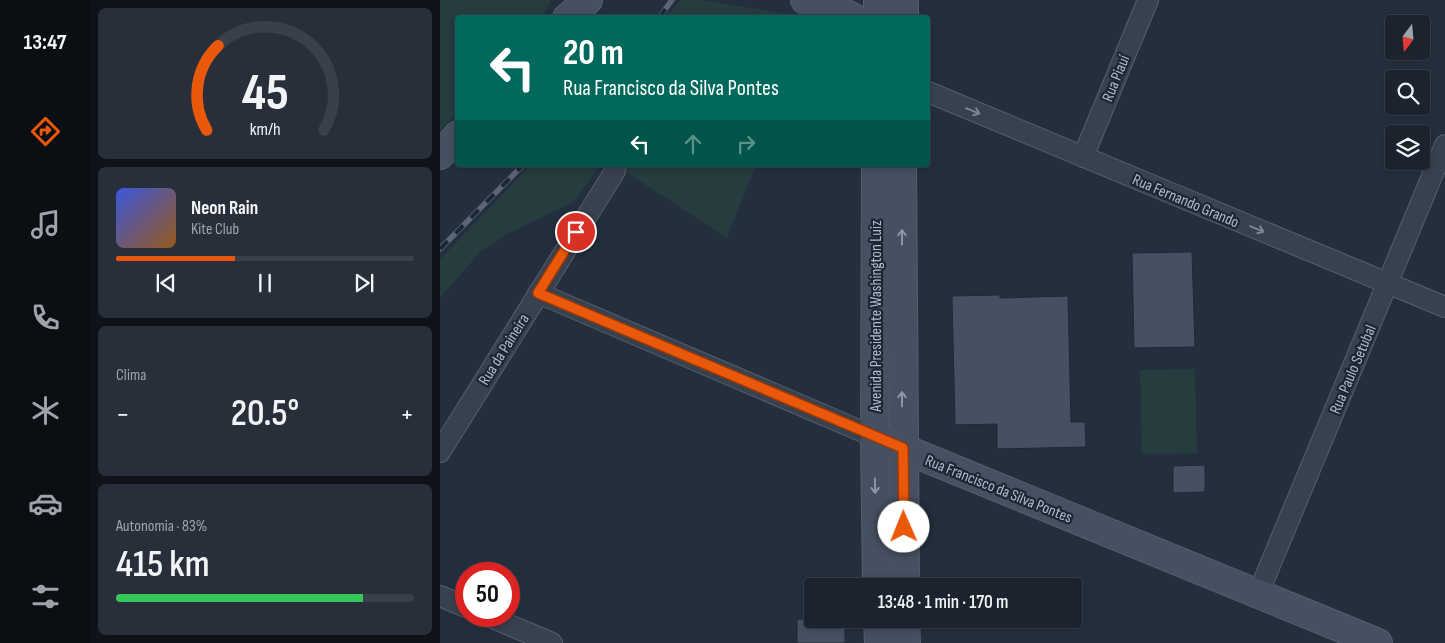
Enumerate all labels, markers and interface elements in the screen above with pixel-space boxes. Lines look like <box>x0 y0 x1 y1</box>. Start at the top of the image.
north arrow <box>1385 15 1430 60</box>
map controls <box>1385 15 1430 170</box>
text: 13:47 <box>24 29 66 56</box>
text: 20 m <box>563 32 624 75</box>
icon: left <box>480 35 545 100</box>
street label: Rua Piauí <box>1099 53 1134 105</box>
text: 45 <box>241 62 289 125</box>
button: search <box>1385 70 1430 115</box>
text: Rua Francisco da Silva Pontes <box>563 75 779 102</box>
one-way arrow <box>964 107 980 116</box>
icon: directions <box>28 114 63 149</box>
text: km/h <box>250 119 280 140</box>
button: layers <box>1385 125 1430 170</box>
icon: left <box>626 130 654 158</box>
icon: ahead <box>679 130 707 158</box>
icon: right <box>732 130 760 158</box>
street label: Rua Fernando Grando <box>1129 170 1242 232</box>
text: Neon Rain <box>191 197 258 220</box>
icon: music <box>28 207 63 242</box>
pin <box>555 211 597 253</box>
icon: arrive <box>562 218 590 246</box>
text: Kite Club <box>191 220 239 239</box>
street label: Avenida Presidente Washington Luiz <box>867 220 886 413</box>
one-way arrow <box>1249 225 1264 235</box>
one-way arrow <box>897 229 907 246</box>
icon: previous <box>152 269 180 297</box>
icon: pause <box>251 269 279 297</box>
icon: next <box>350 269 378 297</box>
icon: phone <box>28 300 63 335</box>
street label: Rua da Paineira <box>475 311 534 389</box>
street label: Rua Paulo Setubal <box>1326 322 1381 417</box>
text: Clima <box>116 366 146 385</box>
text: 20.5° <box>231 391 299 436</box>
one-way arrow <box>897 392 907 408</box>
icon: climate <box>28 393 63 428</box>
text: − <box>116 398 130 431</box>
text: + <box>400 398 414 431</box>
street label: Rua Francisco da Silva Pontes <box>922 451 1075 528</box>
one-way arrow <box>871 477 880 493</box>
icon: car <box>28 486 63 521</box>
position arrow <box>877 500 929 552</box>
text: Autonomia · 83% <box>116 517 207 536</box>
text: 415 km <box>116 542 210 587</box>
speed limit sign: 50 <box>455 562 520 627</box>
icon: filters <box>28 579 63 614</box>
text: 13:48 · 1 min · 170 m <box>878 591 1008 614</box>

